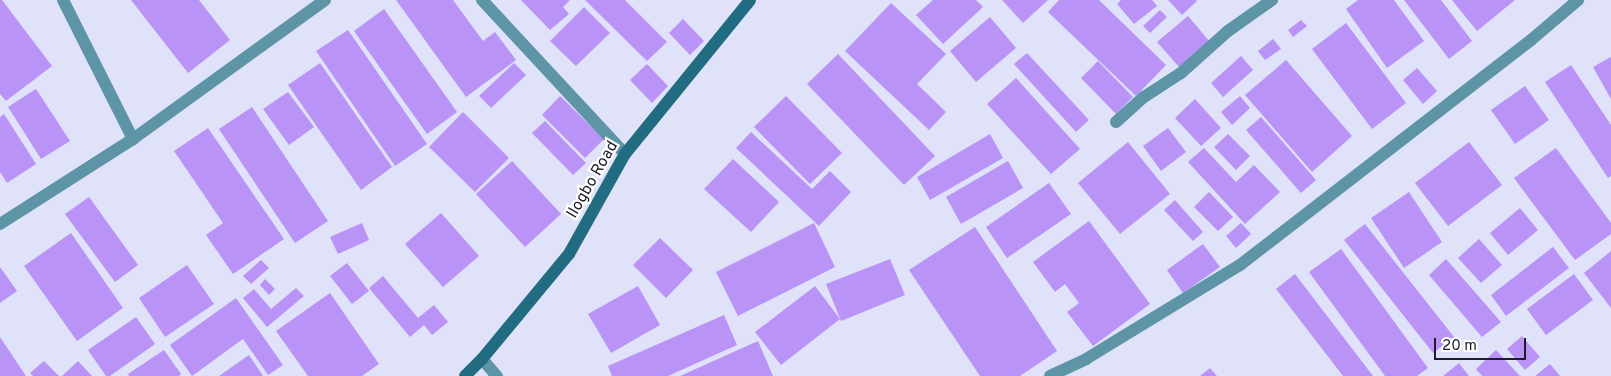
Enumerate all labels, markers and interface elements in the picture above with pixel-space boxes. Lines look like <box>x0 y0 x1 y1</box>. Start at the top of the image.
street label: Ilogbo Road <box>563 138 623 222</box>
scale bar <box>1436 328 1528 360</box>
text: 20 m <box>1442 337 1477 356</box>

